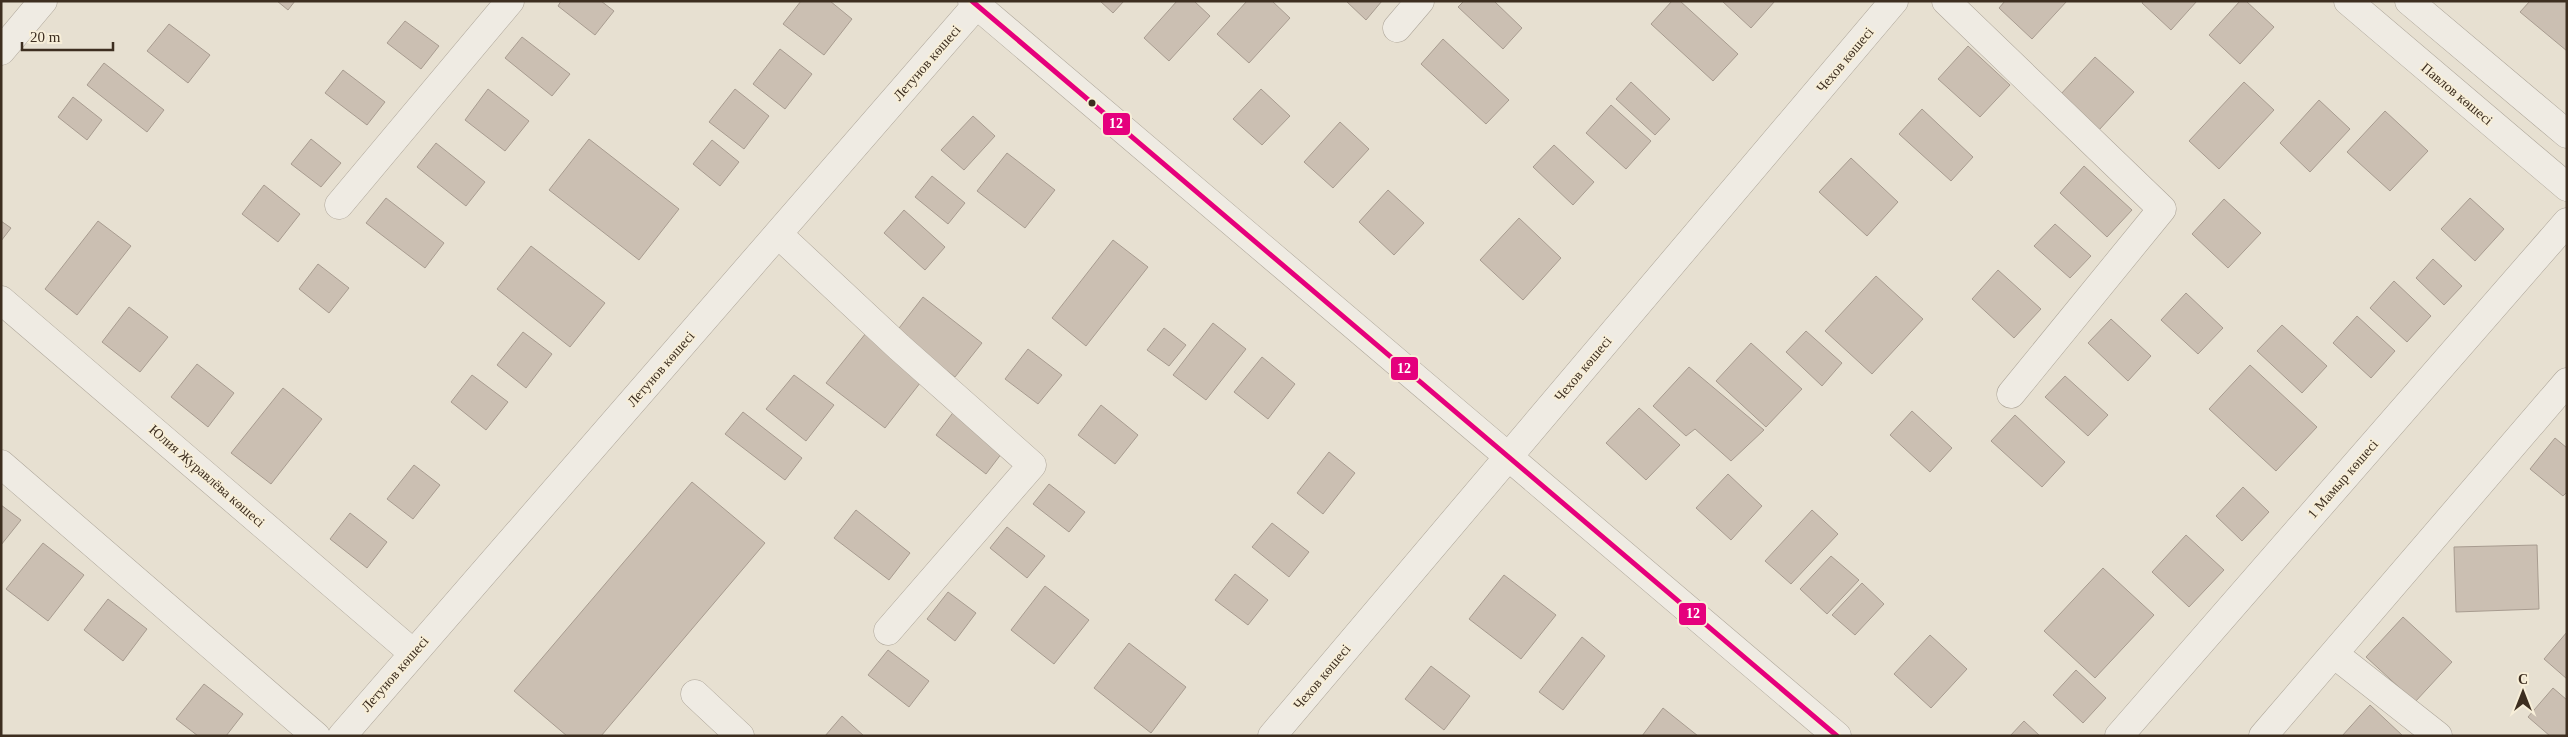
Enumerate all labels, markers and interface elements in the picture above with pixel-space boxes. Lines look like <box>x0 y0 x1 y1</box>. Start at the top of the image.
scale bar <box>22 20 114 52</box>
street label: Летунов көшесі <box>890 22 964 104</box>
street label: Чехов көшесі <box>1814 24 1877 95</box>
text: 20 m <box>30 29 61 45</box>
street label: Павлов көшесі <box>2418 60 2496 128</box>
unlabelled marker <box>1087 98 1097 108</box>
line badge: 12 <box>1102 112 1131 136</box>
text: 12 <box>1109 116 1123 131</box>
street label: Летунов көшесі <box>624 328 698 410</box>
street label: Чехов көшесі <box>1552 333 1615 404</box>
line badge: 12 <box>1390 356 1419 381</box>
text: 12 <box>1397 361 1411 376</box>
street label: Юлия Журавлёва көшесі <box>146 422 268 530</box>
street label: 1 Мамыр көшесі <box>2305 437 2381 521</box>
line badge: 12 <box>1678 602 1707 626</box>
text: 12 <box>1686 606 1700 621</box>
street label: Летунов көшесі <box>358 633 432 715</box>
street label: Чехов көшесі <box>1291 641 1354 712</box>
north arrow <box>2498 667 2548 717</box>
text: С <box>2518 672 2528 687</box>

